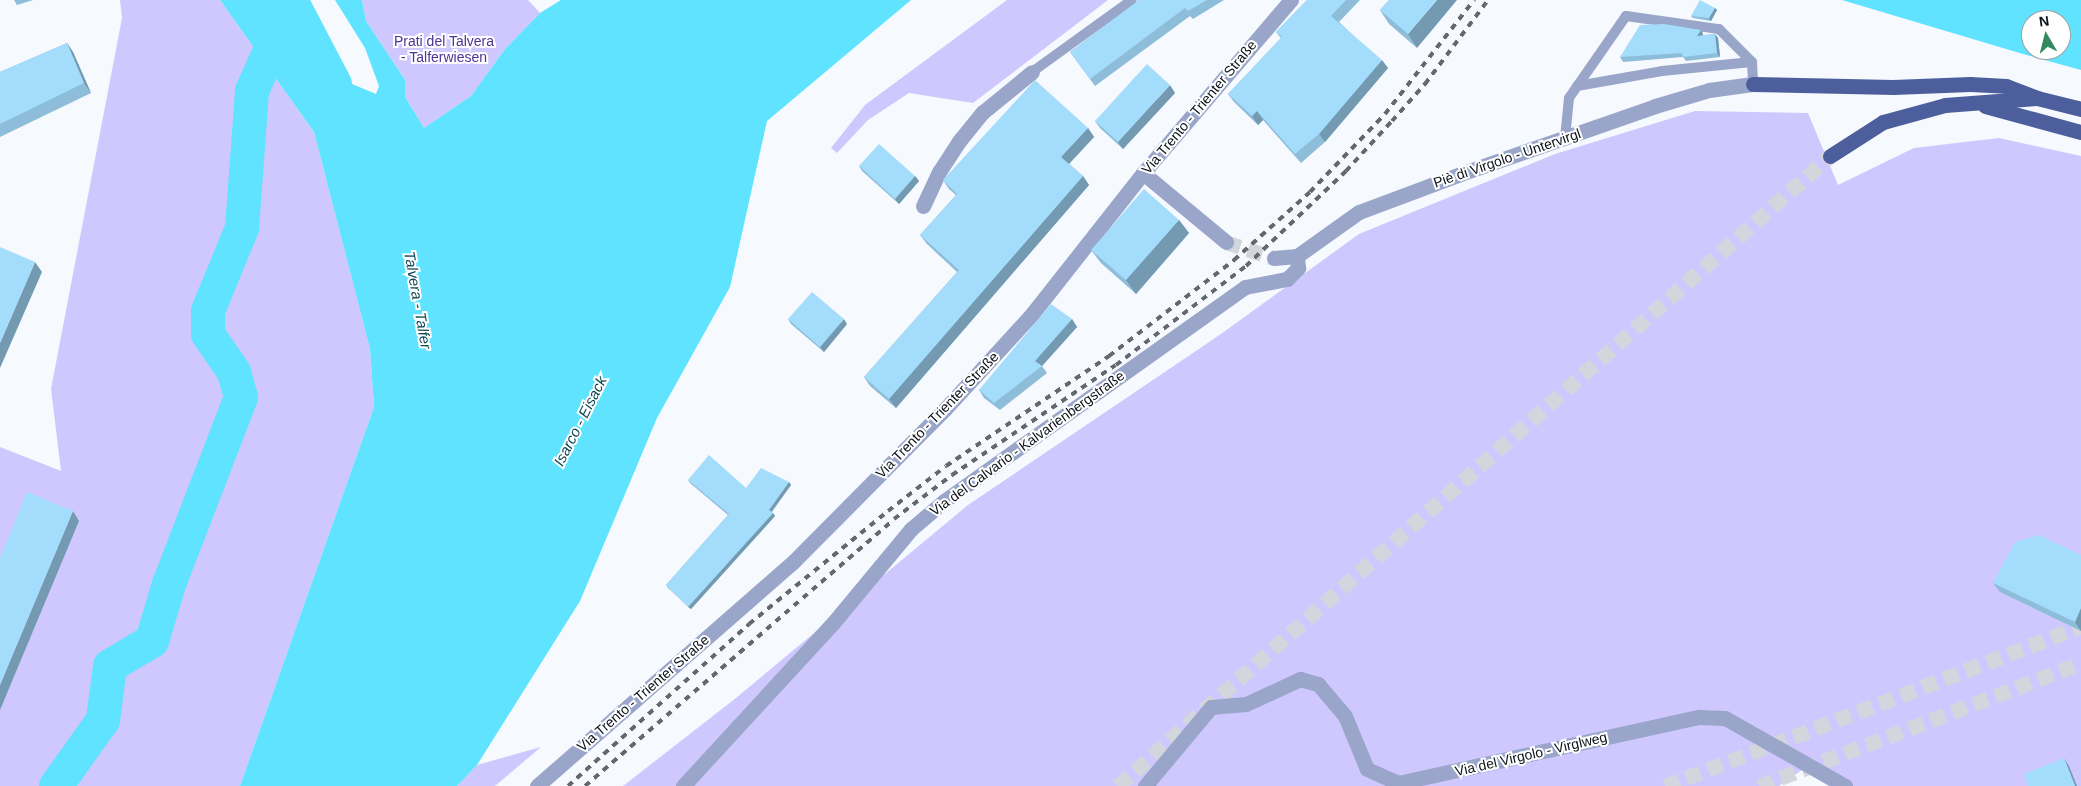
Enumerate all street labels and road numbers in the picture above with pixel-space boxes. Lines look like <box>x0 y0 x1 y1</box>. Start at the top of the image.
street label: Via Trento - Trienter Straße <box>1138 37 1260 177</box>
street label: Piè di Virgolo - Untervirgl <box>1431 125 1583 191</box>
street label: Via Trento - Trienter Straße <box>872 348 1002 482</box>
street label: Via del Calvario - Kalvarienbergstraße <box>926 367 1128 519</box>
street label: Via Trento - Trienter Straße <box>573 631 713 755</box>
street label: Via del Virgolo - Virglweg <box>1453 728 1609 780</box>

